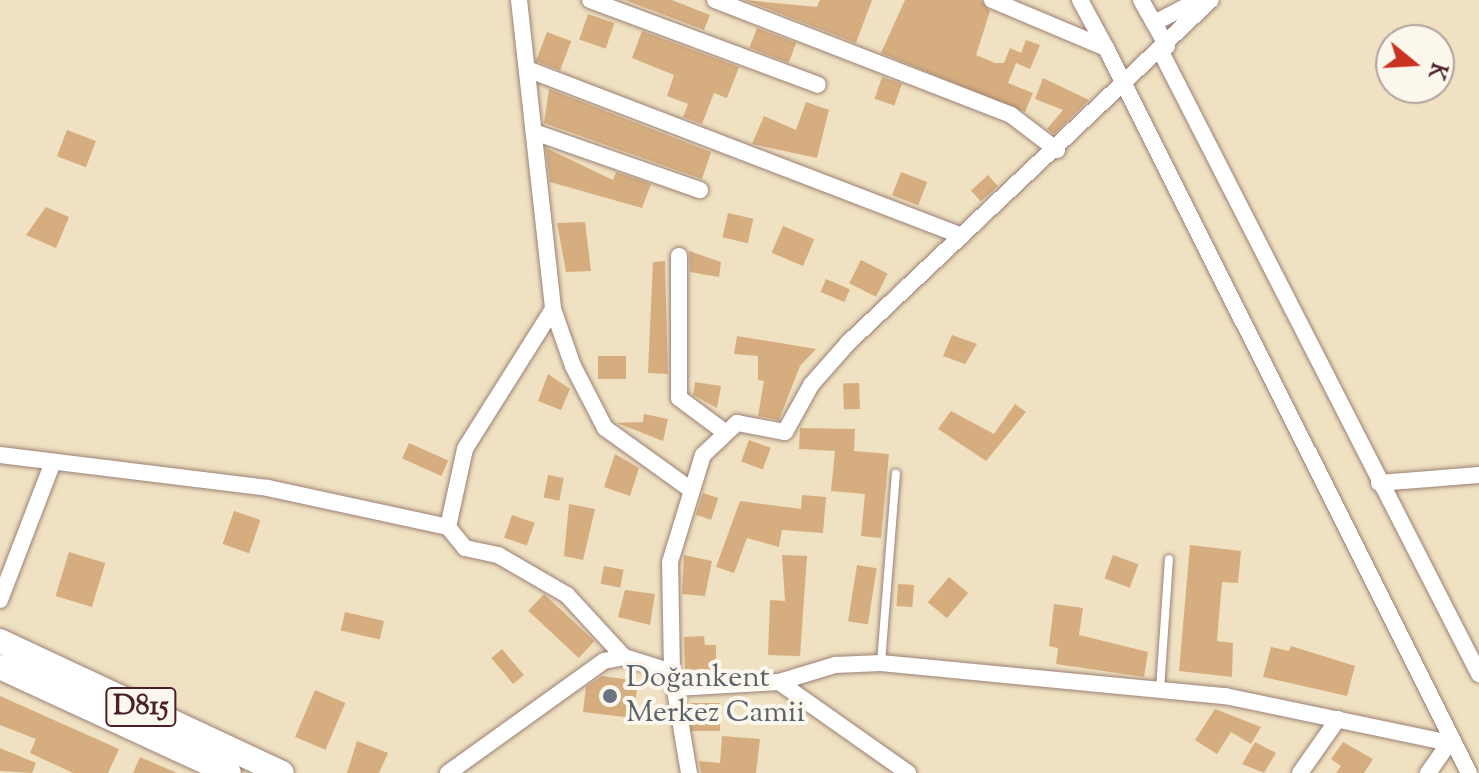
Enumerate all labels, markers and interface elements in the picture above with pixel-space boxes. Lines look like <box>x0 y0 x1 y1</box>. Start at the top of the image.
north arrow <box>1375 24 1455 104</box>
text: K <box>1418 58 1454 83</box>
place label: Doğankent Merkez Camii <box>626 661 805 732</box>
road number: D815 <box>105 683 177 731</box>
marker: Doğankent Merkez Camii <box>601 687 619 705</box>

